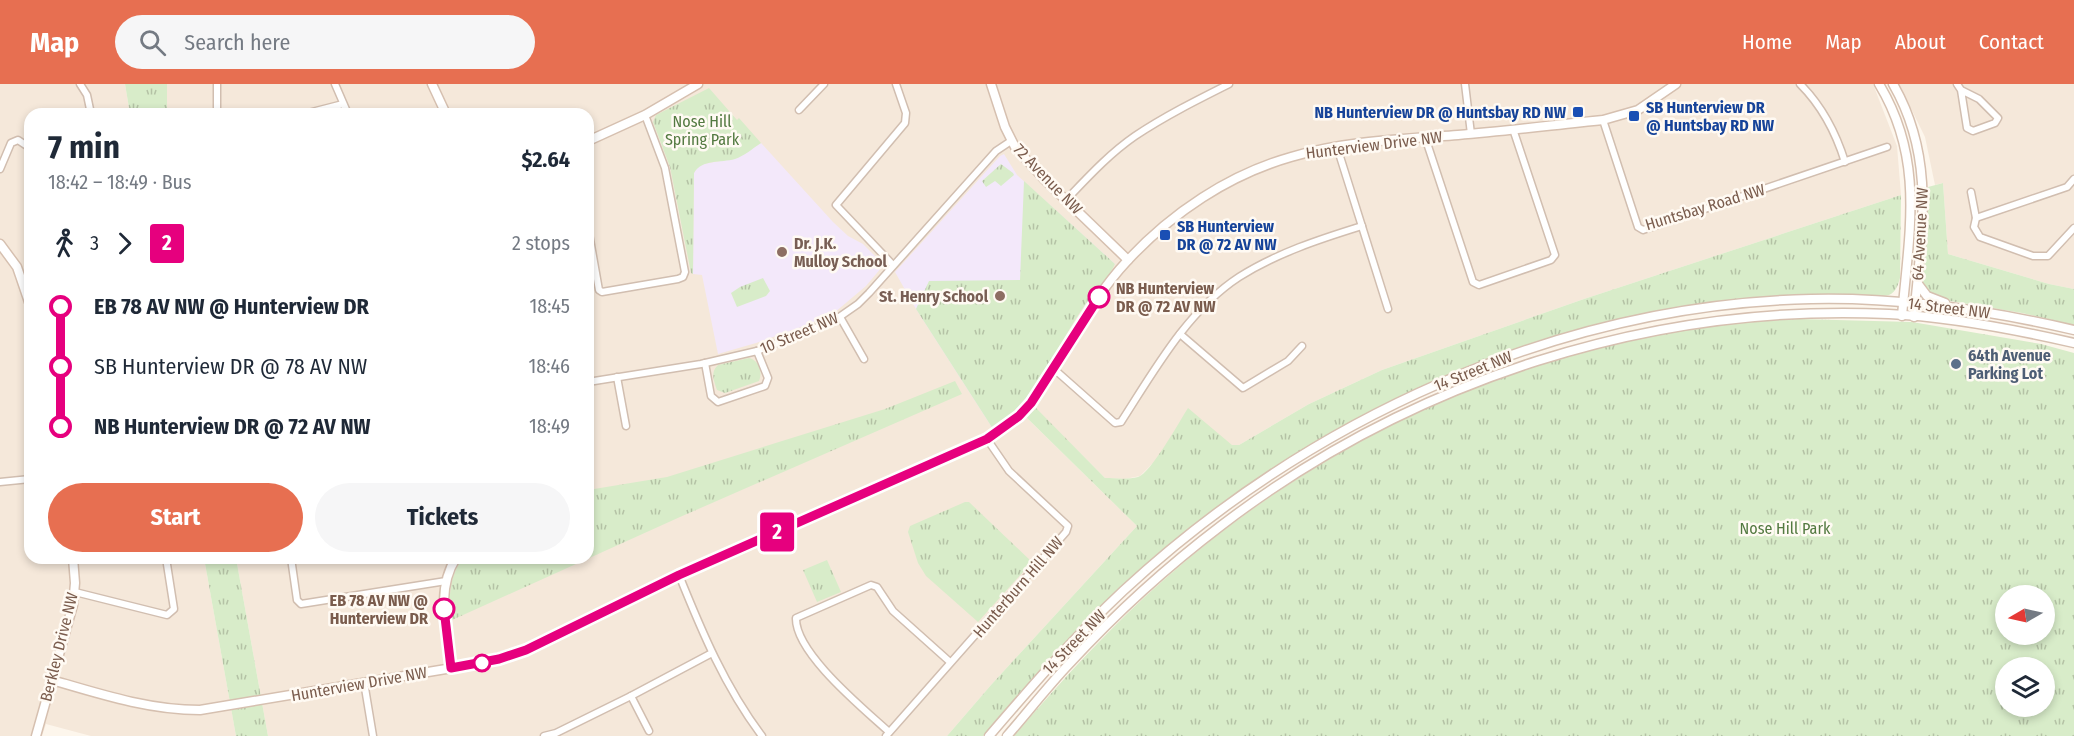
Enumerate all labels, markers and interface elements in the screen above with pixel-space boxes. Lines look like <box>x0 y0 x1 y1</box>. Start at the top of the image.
search box <box>115 15 535 69</box>
text: Map <box>30 26 79 59</box>
icon: search <box>136 26 169 59</box>
text: Search here <box>184 29 290 56</box>
text: Home <box>1742 29 1792 55</box>
text: Map <box>1825 29 1862 55</box>
text: About <box>1895 29 1946 55</box>
text: Contact <box>1979 29 2044 55</box>
place label: SB Hunterview DR @ Huntsbay RD NW <box>1646 98 1775 135</box>
place label: NB Hunterview DR @ Huntsbay RD NW <box>1315 103 1567 122</box>
marker: NB Hunterview DR @ Huntsbay RD NW <box>1571 105 1585 119</box>
marker: SB Hunterview DR @ Huntsbay RD NW <box>1627 109 1641 123</box>
park label: Nose Hill Spring Park <box>665 112 740 149</box>
text: 7 min <box>48 127 120 167</box>
street label: Hunterview Drive NW <box>1305 127 1443 163</box>
street label: 72 Avenue NW <box>1010 140 1086 218</box>
text: $2.64 <box>521 146 570 173</box>
text: 18:42 – 18:49 · Bus <box>48 170 192 194</box>
street label: Huntsbay Road NW <box>1643 180 1767 234</box>
street label: 64 Avenue NW <box>1908 187 1932 281</box>
place label: SB Hunterview DR @ 72 AV NW <box>1177 217 1277 254</box>
icon: walk <box>48 227 81 260</box>
icon: forward <box>108 227 141 260</box>
marker: SB Hunterview DR @ 72 AV NW <box>1158 228 1172 242</box>
text: 2 <box>162 230 172 256</box>
text: 3 <box>90 231 99 255</box>
text: 2 stops <box>512 231 570 255</box>
place label: Dr. J.K. Mulloy School <box>794 234 888 271</box>
marker: Dr. J.K. Mulloy School <box>775 245 789 259</box>
place label: NB Hunterview DR @ 72 AV NW <box>1116 279 1216 316</box>
marker: NB Hunterview DR @ 72 AV NW <box>1088 286 1110 308</box>
place label: St. Henry School <box>879 287 989 306</box>
marker: St. Henry School <box>993 289 1007 303</box>
text: EB 78 AV NW @ Hunterview DR <box>94 293 369 320</box>
text: 18:45 <box>529 294 570 318</box>
street label: 14 Street NW <box>1907 294 1991 322</box>
street label: 10 Street NW <box>757 308 841 358</box>
place label: 64th Avenue Parking Lot <box>1968 346 2051 383</box>
street label: 14 Street NW <box>1431 347 1515 395</box>
text: SB Hunterview DR @ 78 AV NW <box>94 353 367 380</box>
text: 18:46 <box>528 354 570 378</box>
marker: 64th Avenue Parking Lot <box>1949 357 1963 371</box>
text: NB Hunterview DR @ 72 AV NW <box>94 413 371 440</box>
text: 18:49 <box>529 414 570 438</box>
button: Start <box>48 483 303 552</box>
button: Tickets <box>315 483 570 552</box>
line badge: 2 <box>758 512 796 552</box>
text: 2 <box>772 519 782 545</box>
park label: Nose Hill Park <box>1740 519 1831 538</box>
street label: Hunterburn Hill NW <box>969 533 1067 641</box>
north arrow <box>1995 585 2055 645</box>
map controls <box>1995 585 2055 717</box>
street label: Berkley Drive NW <box>36 590 82 704</box>
place label: EB 78 AV NW @ Hunterview DR <box>330 591 429 628</box>
marker: EB 78 AV NW @ Hunterview DR <box>433 598 455 620</box>
street label: 14 Street NW <box>1038 606 1110 678</box>
unlabelled marker <box>473 654 491 672</box>
button: layers <box>1995 657 2055 717</box>
street label: Hunterview Drive NW <box>290 663 428 705</box>

